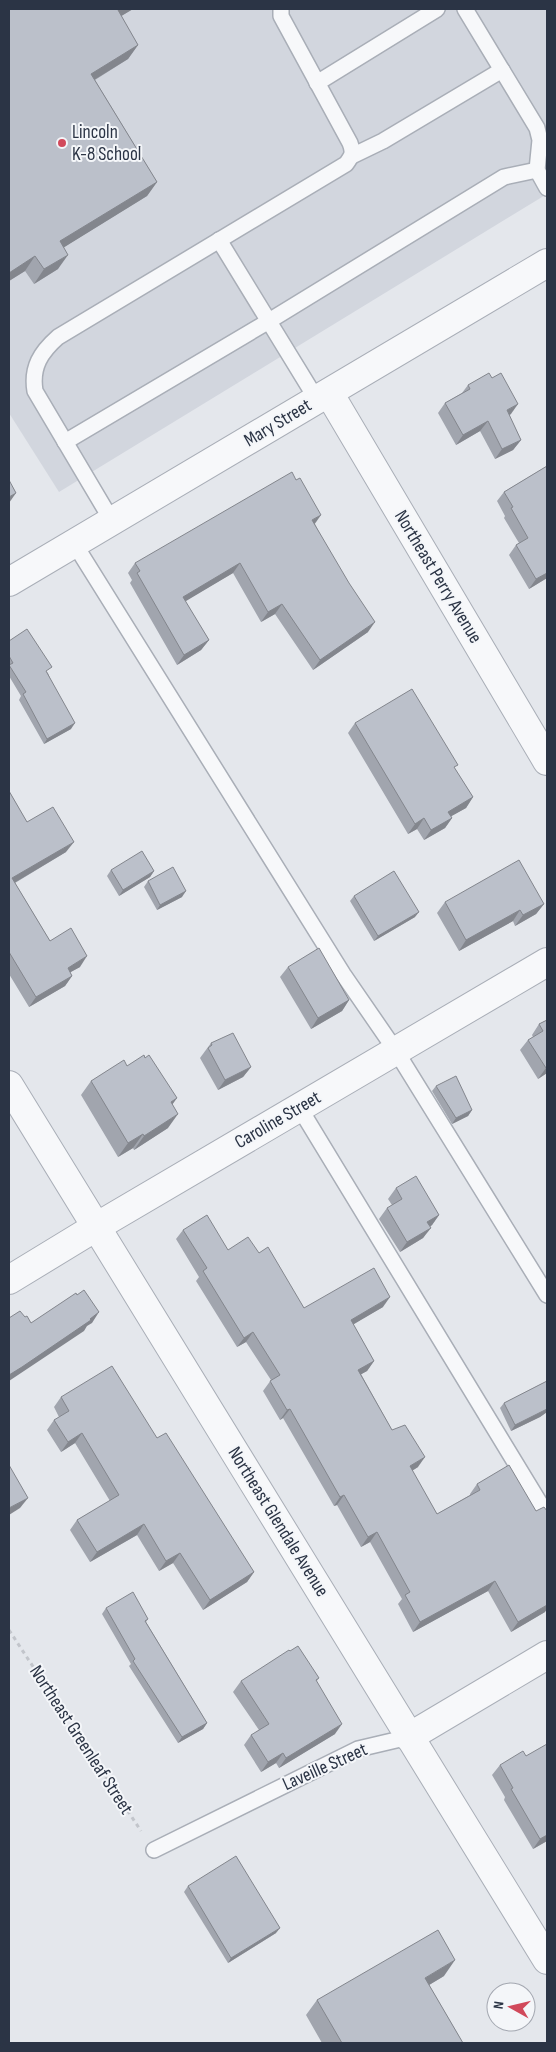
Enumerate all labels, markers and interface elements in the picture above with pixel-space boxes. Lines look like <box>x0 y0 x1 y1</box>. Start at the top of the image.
place label: Lincoln K-8 School <box>72 121 141 166</box>
marker: Lincoln K-8 School <box>56 137 68 149</box>
street label: Mary Street <box>240 394 316 452</box>
street label: Northeast Perry Avenue <box>389 506 487 648</box>
street label: Caroline Street <box>231 1086 325 1154</box>
street label: Northeast Glendale Avenue <box>223 1443 333 1601</box>
street label: Northeast Greenleaf Street <box>24 1661 138 1819</box>
street label: Laveille Street <box>279 1738 371 1796</box>
north arrow <box>486 1982 536 2032</box>
text: N <box>490 2000 508 2010</box>

